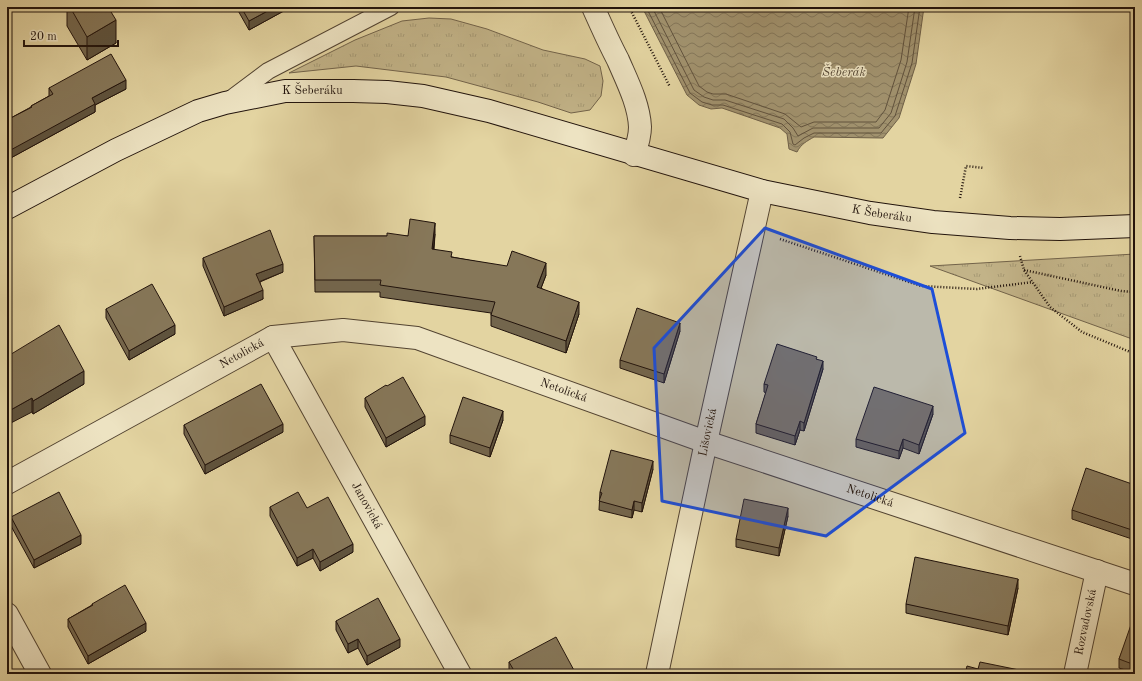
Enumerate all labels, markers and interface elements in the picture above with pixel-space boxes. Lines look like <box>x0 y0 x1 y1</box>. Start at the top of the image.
scale bar <box>24 22 118 48</box>
text: 20 m <box>30 31 57 43</box>
water label: Šeberák <box>822 63 866 79</box>
street label: K Šeberáku <box>282 81 343 97</box>
street label: K Šeberáku <box>851 202 913 225</box>
street label: Netolická <box>218 337 266 371</box>
street label: Netolická <box>539 377 589 405</box>
street label: Lišovická <box>697 407 719 458</box>
street label: Janovická <box>349 480 384 531</box>
street label: Netolická <box>845 483 895 510</box>
street label: Rozvadovská <box>1073 588 1099 656</box>

